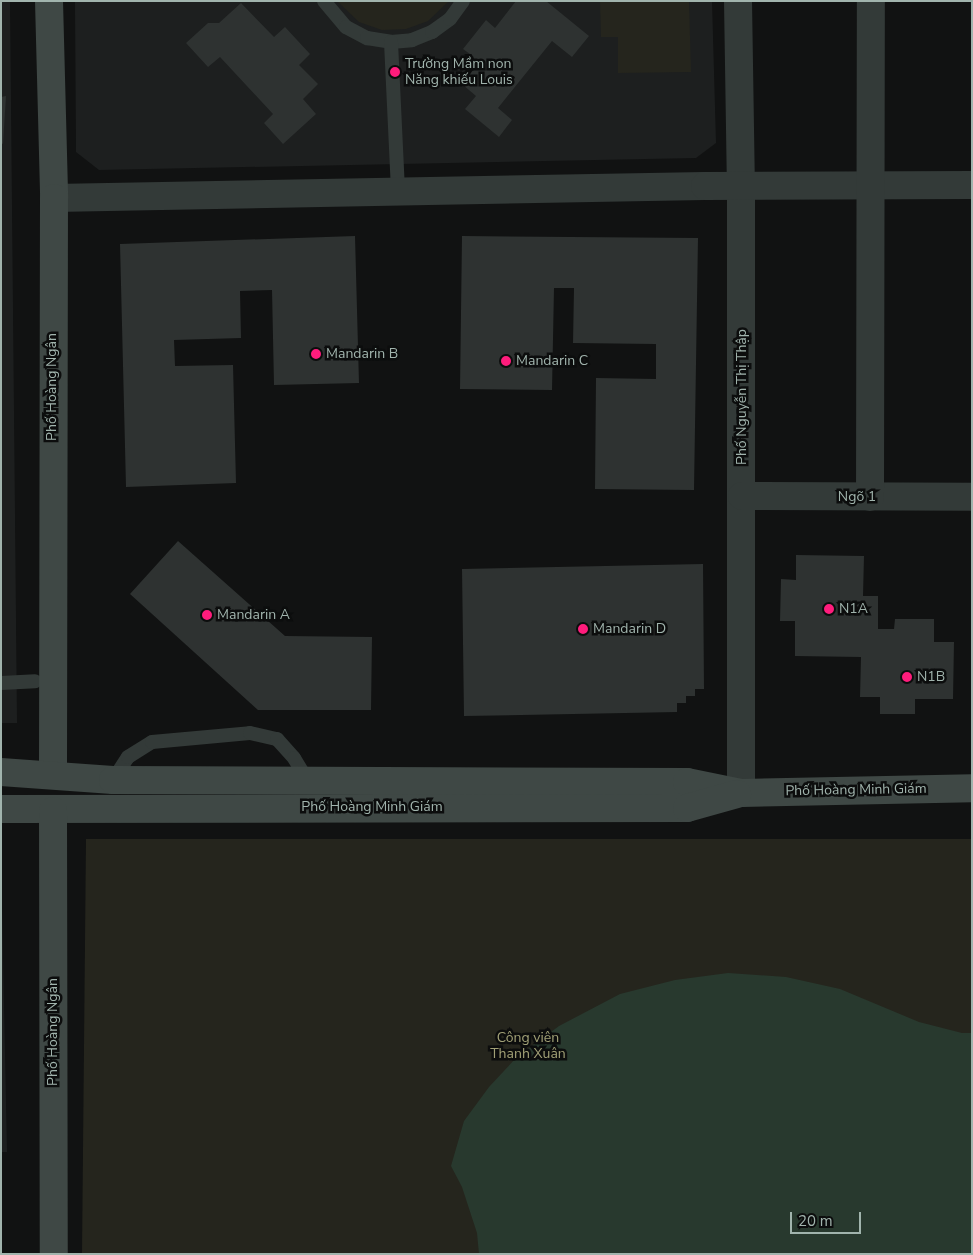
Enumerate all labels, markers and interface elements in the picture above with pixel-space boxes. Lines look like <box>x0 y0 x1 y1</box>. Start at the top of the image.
place label: Trường Mầm non Năng khiếu Louis <box>405 56 513 88</box>
marker: Trường Mầm non Năng khiếu Louis <box>389 66 401 78</box>
street label: Phố Nguyễn Thị Thập <box>734 329 750 465</box>
street label: Phố Hoàng Ngân <box>44 333 60 441</box>
place label: Mandarin B <box>326 346 398 362</box>
marker: Mandarin B <box>310 348 322 360</box>
place label: Mandarin C <box>516 353 588 369</box>
marker: Mandarin C <box>500 355 512 367</box>
street label: Ngõ 1 <box>838 489 876 505</box>
place label: N1A <box>839 601 868 617</box>
marker: N1A <box>823 603 835 615</box>
place label: Mandarin A <box>217 607 290 623</box>
marker: Mandarin A <box>201 609 213 621</box>
place label: Mandarin D <box>593 621 666 637</box>
marker: Mandarin D <box>577 623 589 635</box>
place label: N1B <box>917 669 945 685</box>
marker: N1B <box>901 671 913 683</box>
street label: Phố Hoàng Minh Giám <box>785 780 927 800</box>
street label: Phố Hoàng Minh Giám <box>301 799 443 815</box>
street label: Phố Hoàng Ngân <box>45 978 61 1086</box>
park label: Công viên Thanh Xuân <box>490 1030 566 1062</box>
scale bar <box>793 1202 864 1234</box>
text: 20 m <box>798 1211 833 1231</box>

